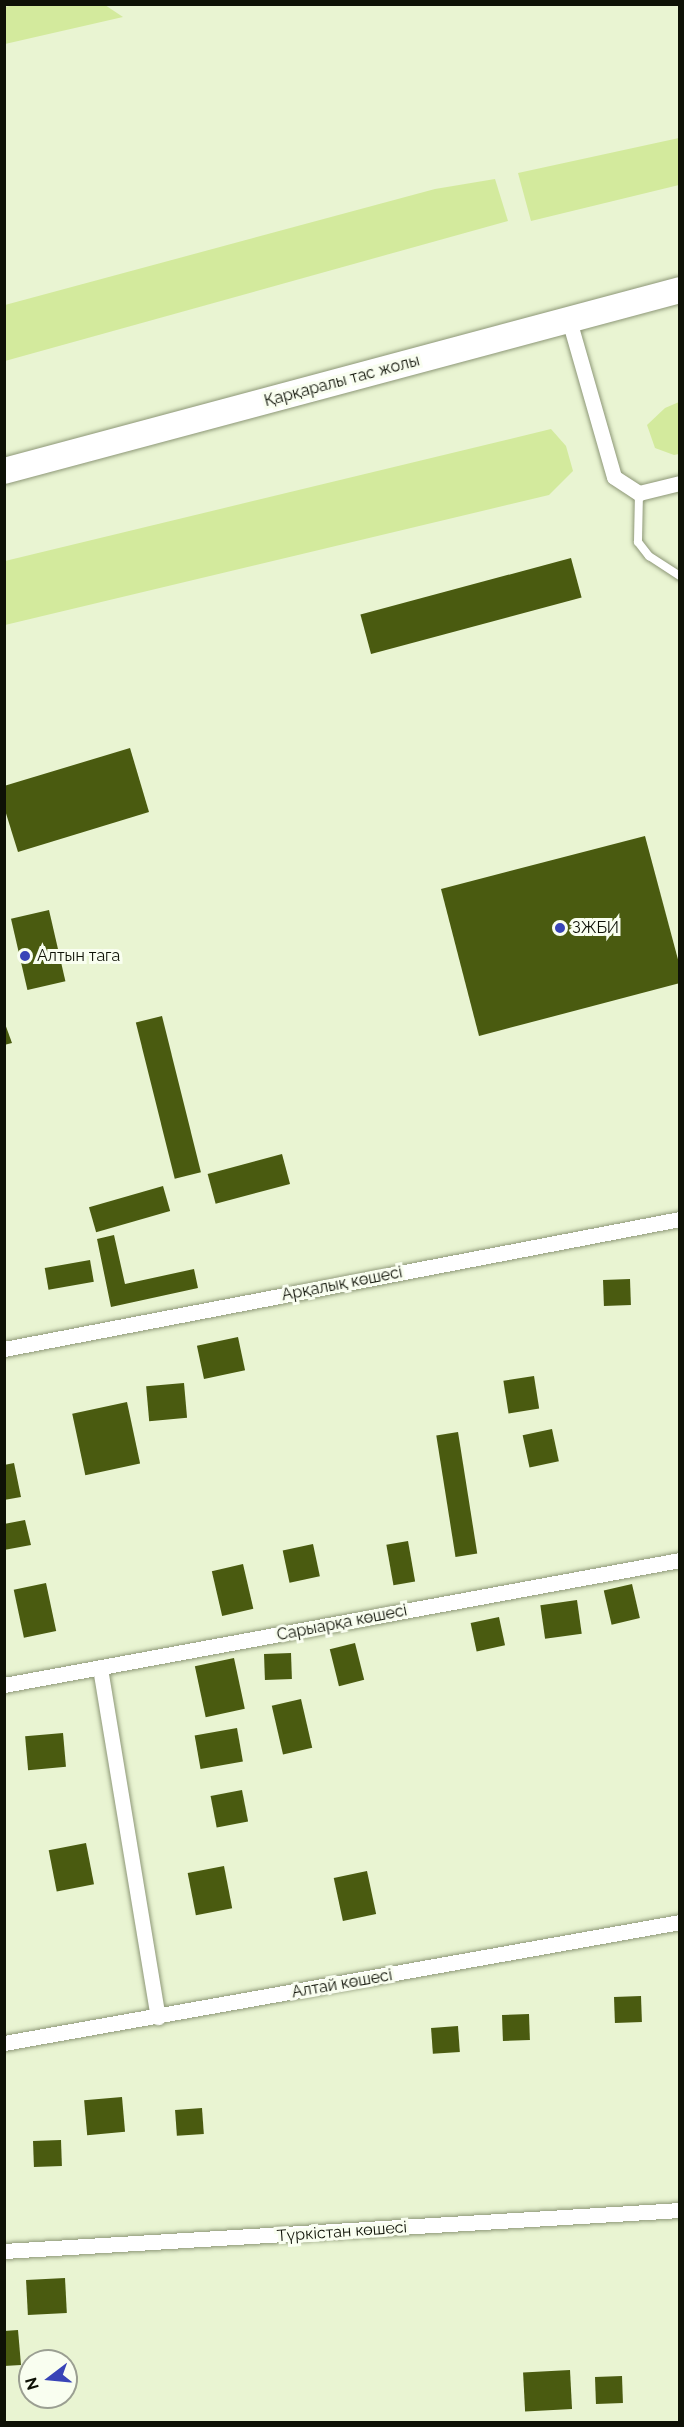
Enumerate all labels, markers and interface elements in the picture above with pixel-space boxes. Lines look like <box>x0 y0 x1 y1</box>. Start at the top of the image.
street label: Қарқаралы тас жолы <box>262 351 422 411</box>
place label: ЗЖБИ <box>572 918 619 938</box>
marker: ЗЖБИ <box>553 921 567 935</box>
place label: Алтын тага <box>37 946 120 966</box>
marker: Алтын тага <box>18 949 32 963</box>
street label: Арқалық көшесі <box>280 1263 404 1305</box>
street label: Сарыарқа көшесі <box>275 1601 409 1645</box>
street label: Алтай көшесі <box>290 1966 394 2002</box>
street label: Түркістан көшесі <box>276 2218 408 2246</box>
north arrow <box>18 2349 78 2409</box>
text: N <box>21 2375 43 2392</box>

